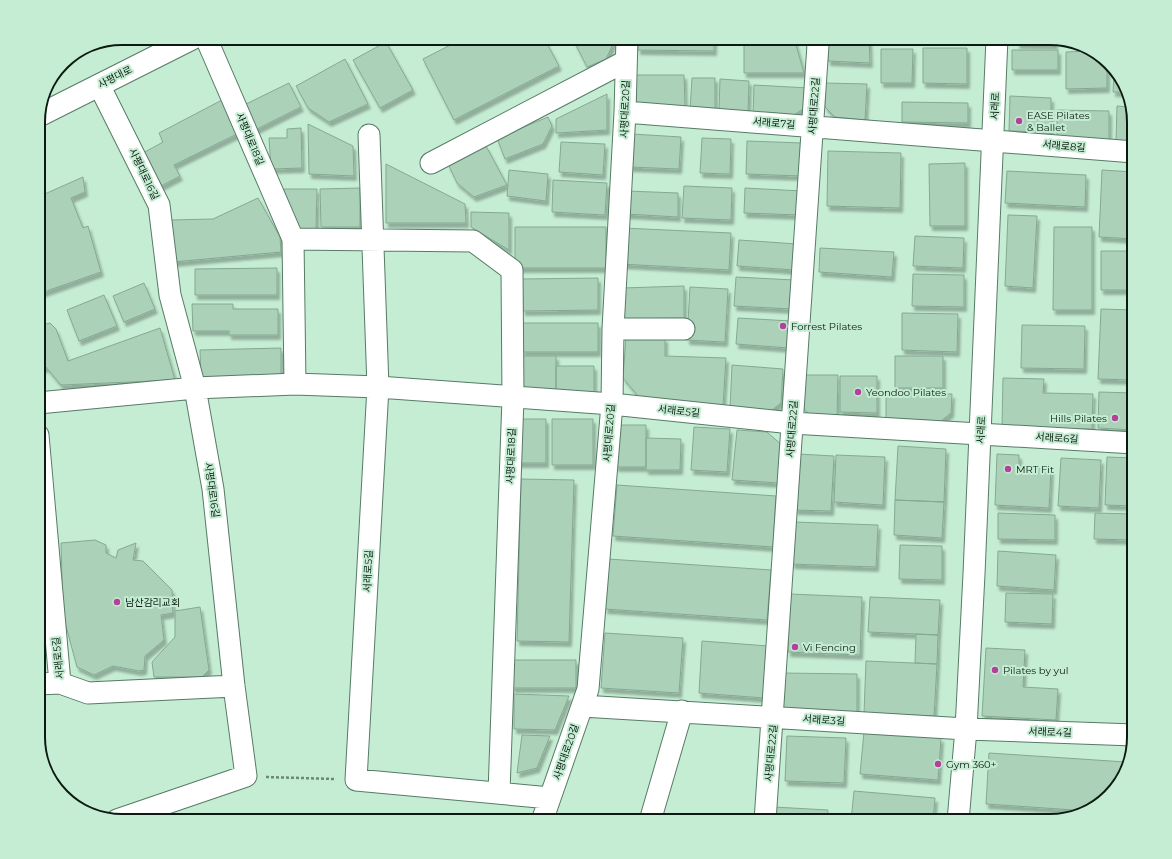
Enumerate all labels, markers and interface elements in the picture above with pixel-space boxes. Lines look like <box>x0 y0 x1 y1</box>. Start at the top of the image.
street label: 사평대로 <box>96 63 134 91</box>
street label: 사평대로22길 <box>806 77 822 135</box>
street label: 사평대로20길 <box>617 80 633 138</box>
street label: 서래로 <box>988 92 1002 120</box>
place label: EASE Pilates & Ballet <box>1027 109 1090 134</box>
street label: 사평대로18길 <box>233 111 267 167</box>
street label: 서래로7길 <box>752 115 796 131</box>
marker: EASE Pilates & Ballet <box>1014 116 1024 126</box>
street label: 서래로8길 <box>1042 138 1086 154</box>
street label: 사평대로16길 <box>126 146 162 202</box>
place label: Forrest Pilates <box>791 320 862 333</box>
marker: Forrest Pilates <box>778 321 788 331</box>
place label: Yeondoo Pilates <box>866 386 946 399</box>
marker: Yeondoo Pilates <box>853 387 863 397</box>
street label: 사평대로22길 <box>784 400 800 458</box>
street label: 서래로5길 <box>657 402 701 420</box>
street label: 사평대로20길 <box>600 403 618 463</box>
place label: Hills Pilates <box>1050 412 1107 425</box>
marker: Hills Pilates <box>1110 413 1120 423</box>
street label: 서래로 <box>974 416 988 444</box>
street label: 사평대로18길 <box>504 428 518 484</box>
street label: 서래로6길 <box>1035 430 1079 446</box>
street label: 사평대로16길 <box>202 462 222 518</box>
place label: MRT Fit <box>1016 463 1054 476</box>
marker: MRT Fit <box>1003 464 1013 474</box>
street label: 서래로5길 <box>360 549 376 593</box>
place label: 남산감리교회 <box>125 596 180 609</box>
marker: 남산감리교회 <box>112 597 122 607</box>
street label: 서래로5길 <box>49 636 67 680</box>
place label: Vi Fencing <box>803 641 856 654</box>
marker: Vi Fencing <box>790 642 800 652</box>
place label: Pilates by yul <box>1003 664 1068 677</box>
marker: Pilates by yul <box>990 665 1000 675</box>
street label: 서래로3길 <box>802 712 846 728</box>
street label: 사평대로20길 <box>550 722 582 782</box>
street label: 사평대로22길 <box>762 724 780 782</box>
street label: 서래로4길 <box>1028 725 1072 739</box>
place label: Gym 360+ <box>946 758 997 771</box>
marker: Gym 360+ <box>933 759 943 769</box>

